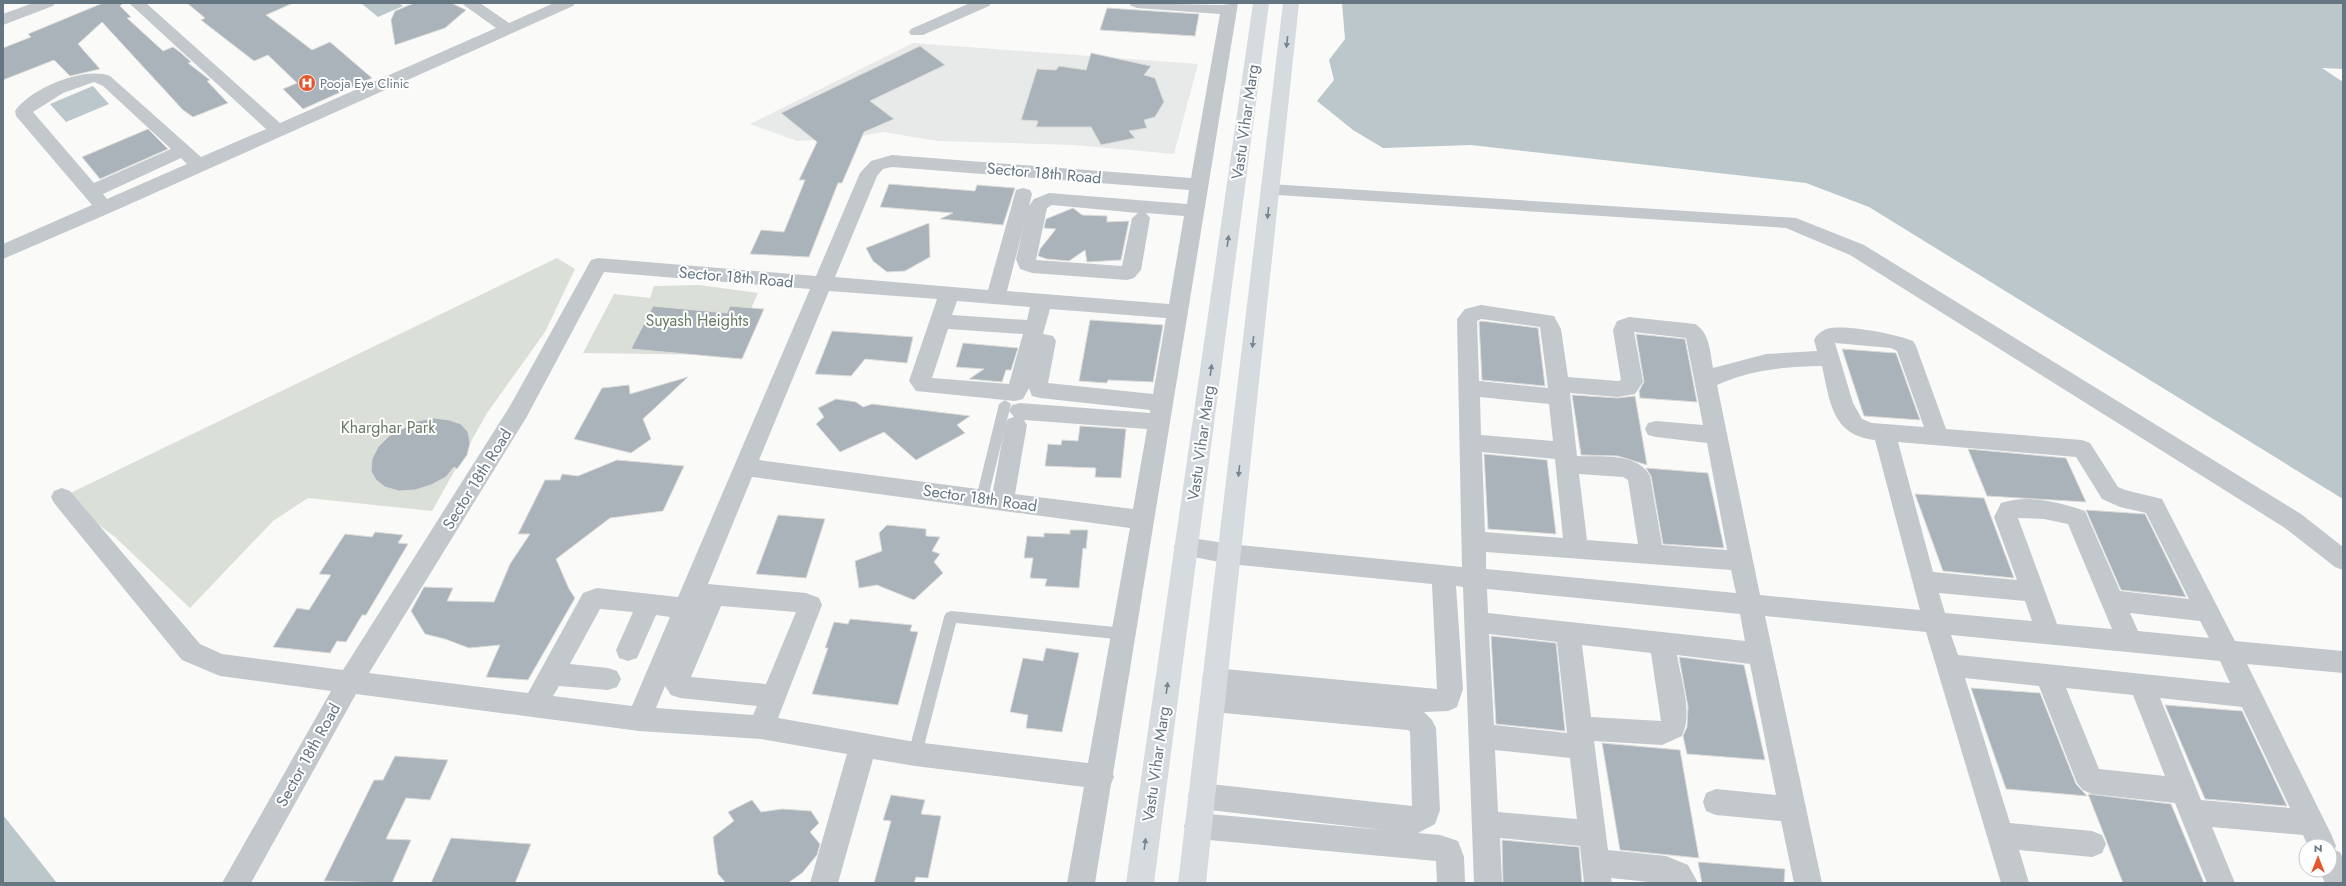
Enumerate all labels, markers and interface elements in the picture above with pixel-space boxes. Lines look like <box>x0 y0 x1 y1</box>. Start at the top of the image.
one-way arrow <box>1284 36 1290 48</box>
street label: Vastu Vihar Marg <box>1226 63 1264 181</box>
hospital icon: Pooja Eye Clinic <box>297 73 317 93</box>
place label: Pooja Eye Clinic <box>320 74 409 93</box>
street label: Sector 18th Road <box>986 157 1102 189</box>
one-way arrow <box>1264 207 1271 219</box>
one-way arrow <box>1225 235 1231 247</box>
street label: Sector 18th Road <box>678 261 794 293</box>
park label: Suyash Heights <box>645 309 749 332</box>
one-way arrow <box>1250 336 1256 348</box>
one-way arrow <box>1208 364 1214 376</box>
street label: Vastu Vihar Marg <box>1182 384 1220 502</box>
park label: Kharghar Park <box>341 416 436 439</box>
street label: Sector 18th Road <box>437 424 517 534</box>
one-way arrow <box>1236 465 1242 477</box>
street label: Sector 18th Road <box>921 479 1039 517</box>
one-way arrow <box>1164 682 1170 694</box>
street label: Sector 18th Road <box>270 699 346 811</box>
street label: Vastu Vihar Marg <box>1137 705 1175 823</box>
one-way arrow <box>1142 838 1148 850</box>
north arrow <box>2298 838 2338 878</box>
text: N <box>2314 840 2322 856</box>

